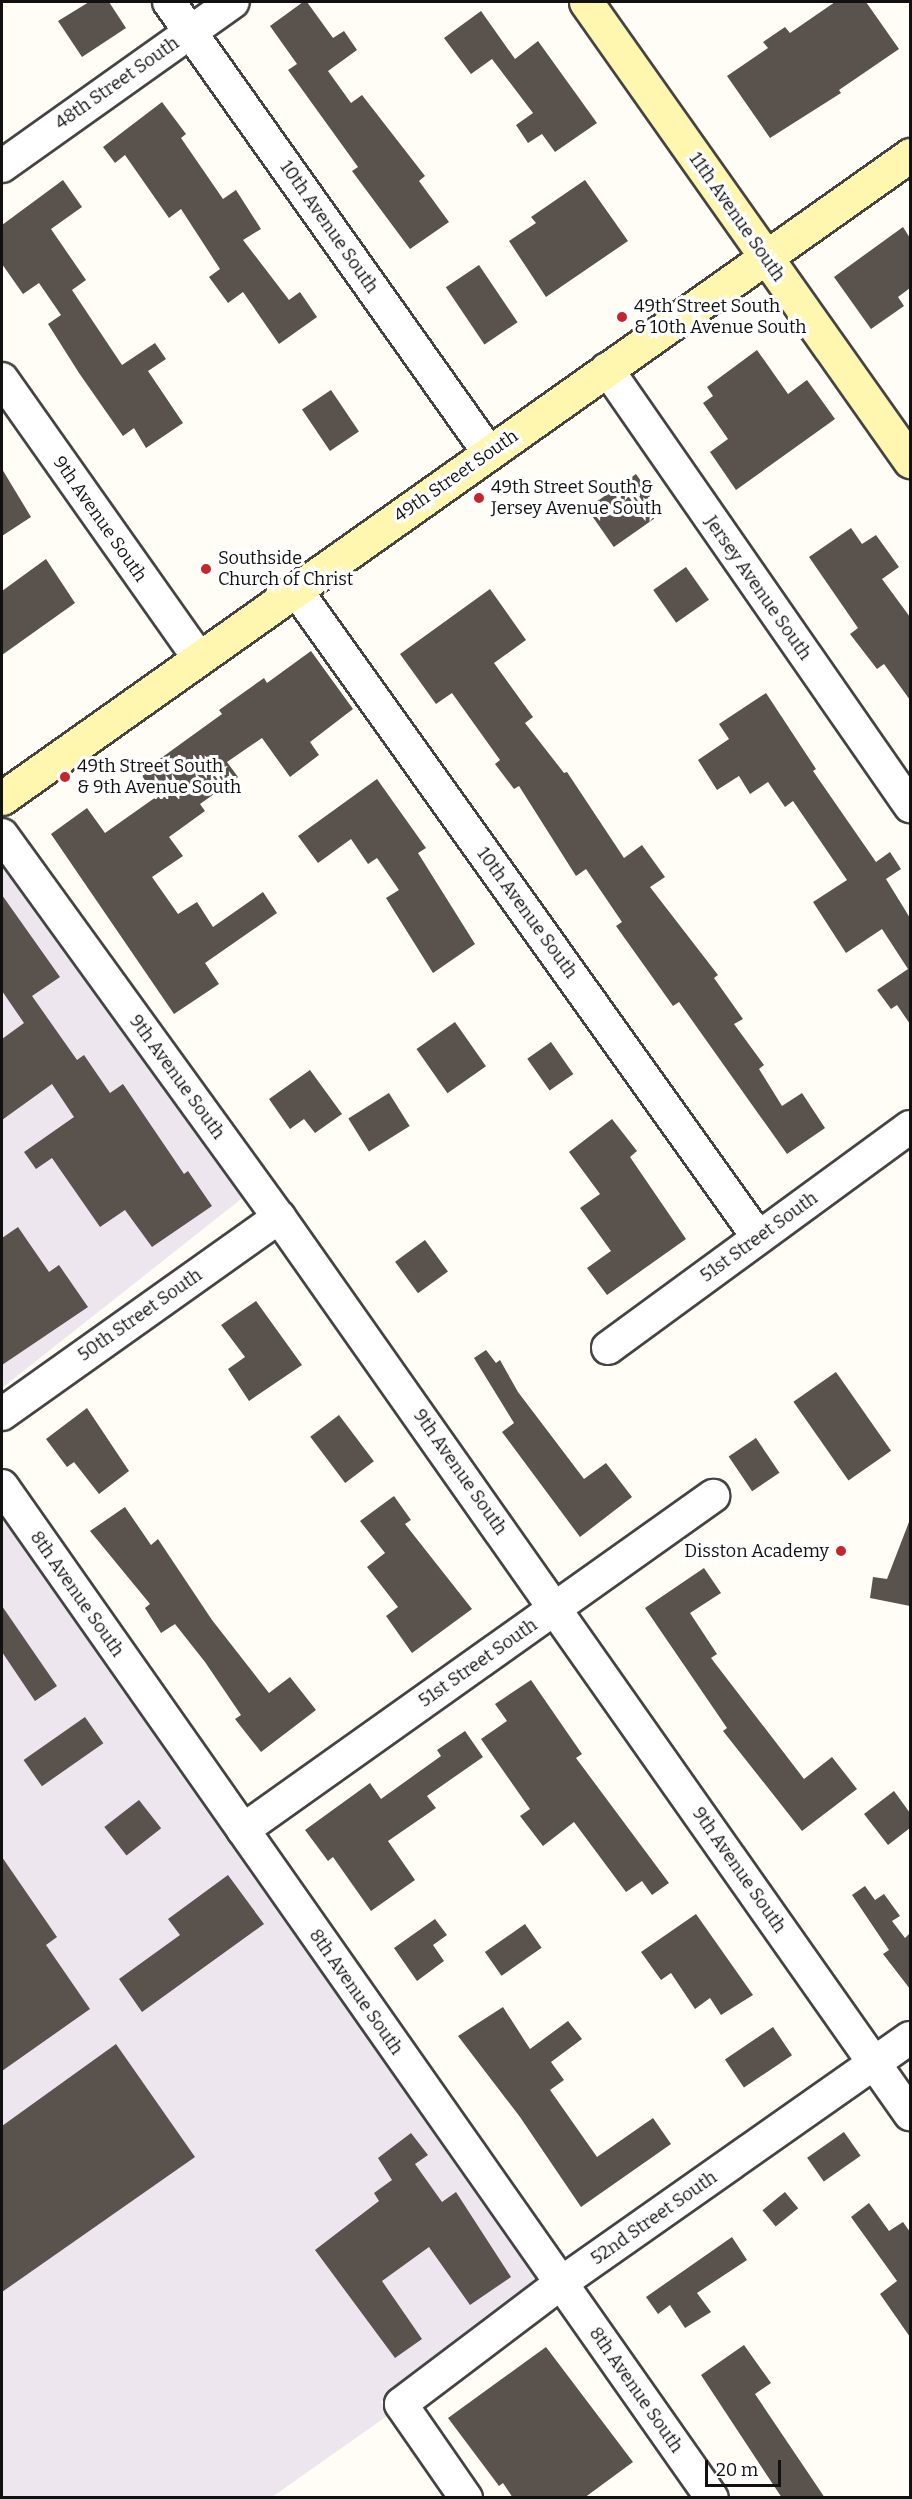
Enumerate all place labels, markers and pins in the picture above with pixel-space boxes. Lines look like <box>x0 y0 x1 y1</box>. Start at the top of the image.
place label: 49th Street South & 10th Avenue South <box>634 296 806 338</box>
marker: 49th Street South & 10th Avenue South <box>615 310 629 324</box>
place label: 49th Street South & Jersey Avenue South <box>491 477 662 520</box>
marker: 49th Street South & Jersey Avenue South <box>472 491 486 505</box>
place label: Southside Church of Christ <box>218 548 353 590</box>
marker: Southside Church of Christ <box>199 562 213 576</box>
place label: 49th Street South & 9th Avenue South <box>77 756 241 798</box>
marker: 49th Street South & 9th Avenue South <box>58 770 72 784</box>
place label: Disston Academy <box>684 1540 829 1562</box>
marker: Disston Academy <box>834 1544 848 1558</box>

